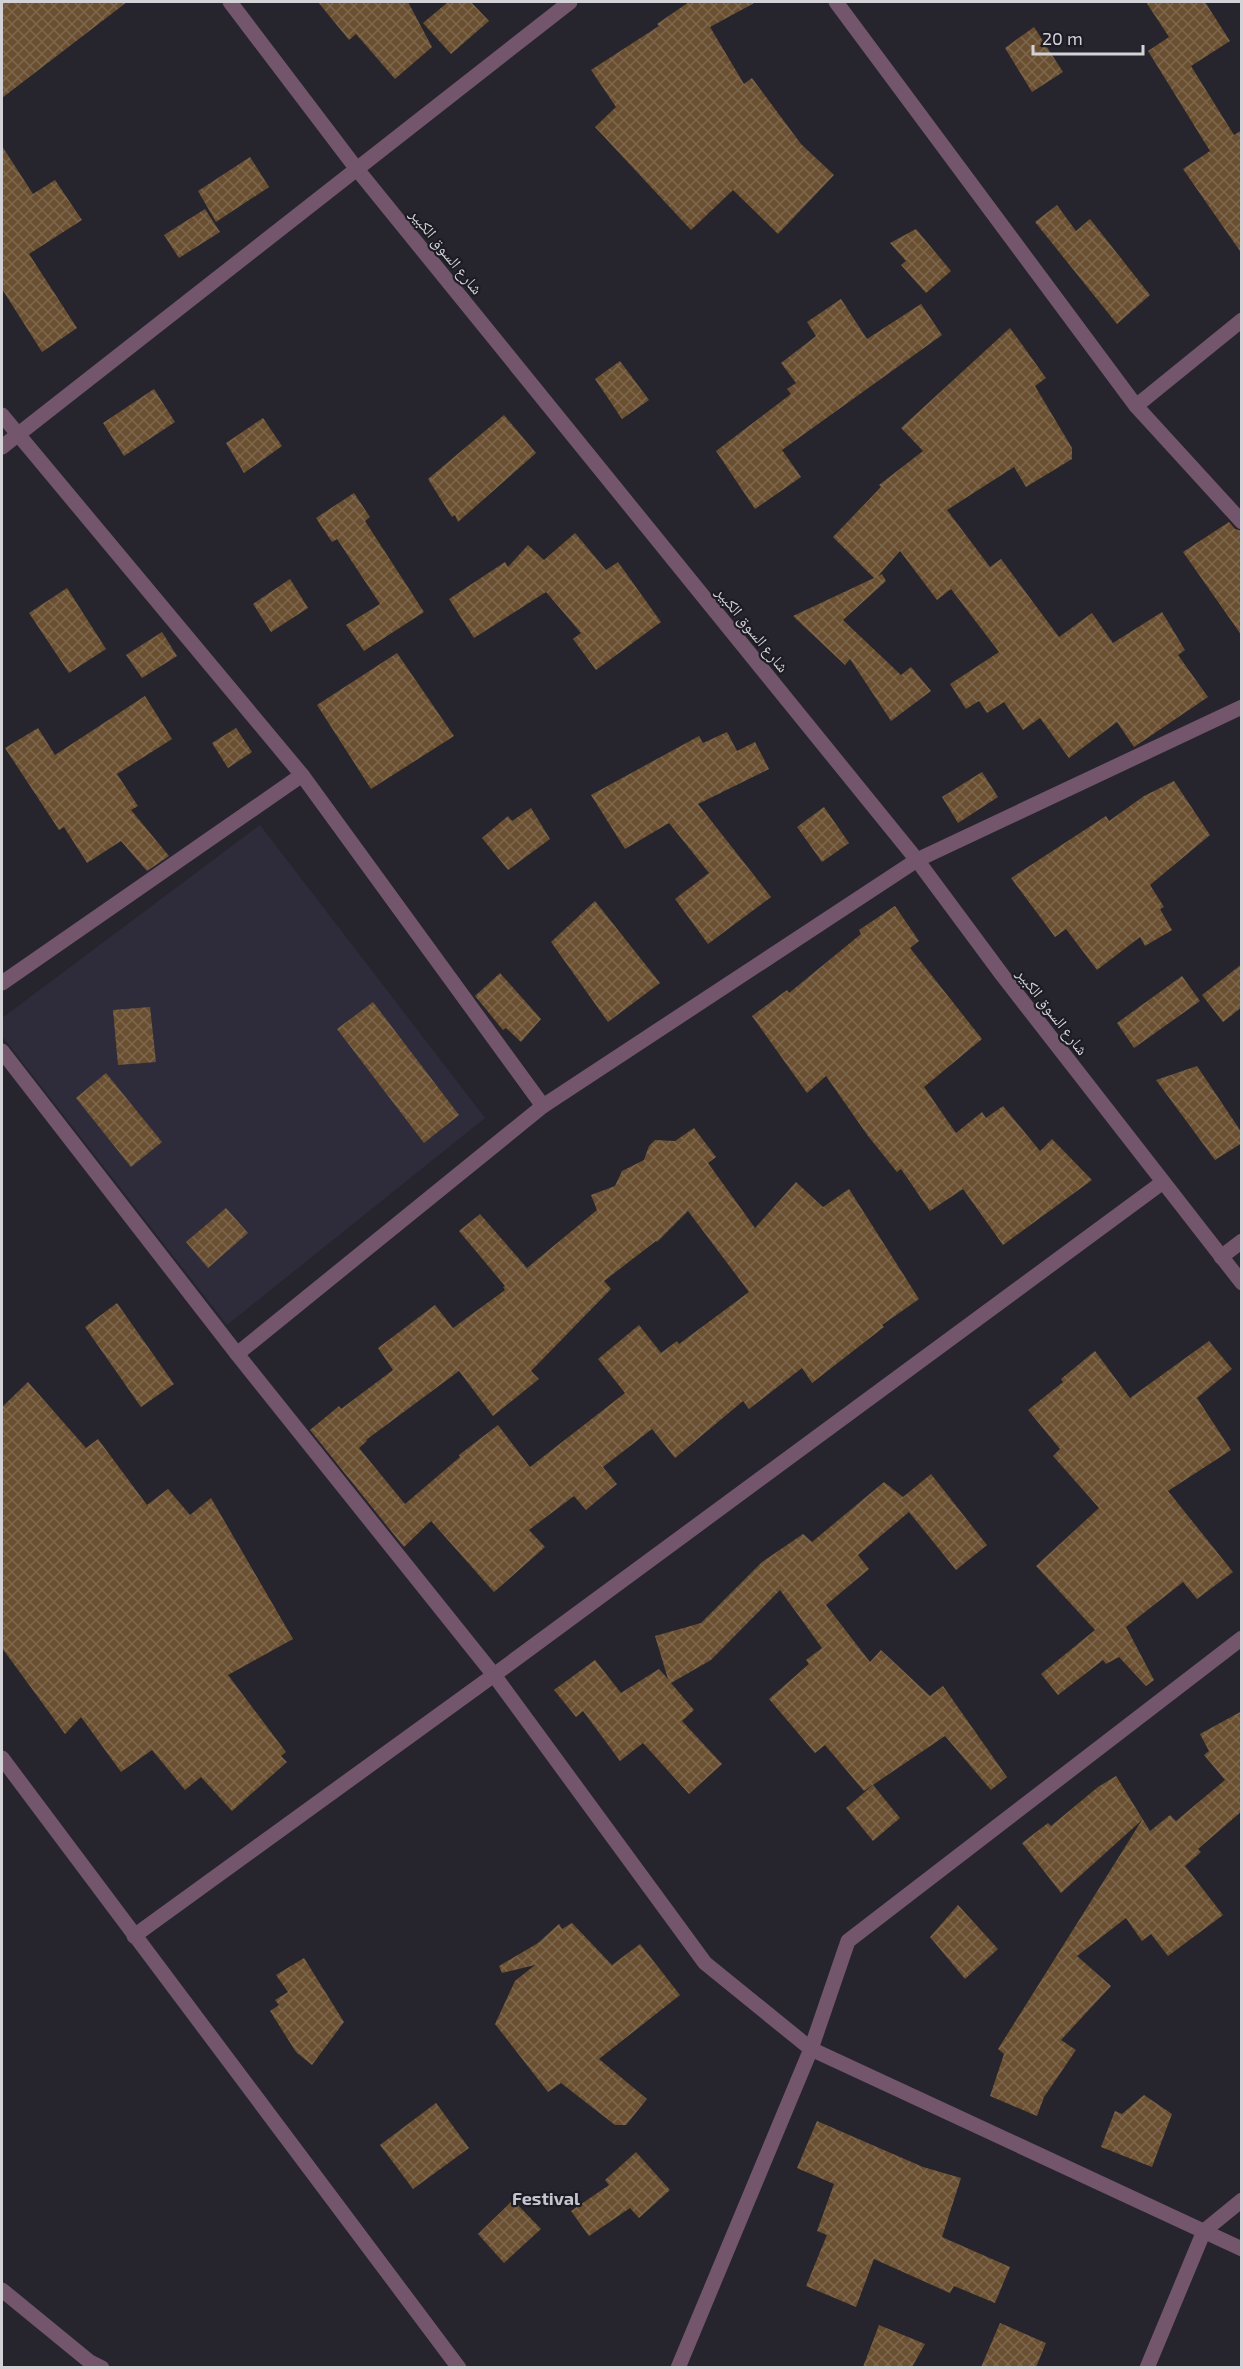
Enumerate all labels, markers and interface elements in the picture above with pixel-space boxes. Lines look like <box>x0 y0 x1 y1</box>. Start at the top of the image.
scale bar <box>1033 18 1142 56</box>
text: 20 m <box>1042 27 1083 49</box>
street label: شارع السوق الكبير <box>405 204 487 299</box>
street label: شارع السوق الكبير <box>711 582 793 677</box>
street label: شارع السوق الكبير <box>1011 963 1093 1059</box>
district label: Festival <box>512 2187 580 2209</box>

